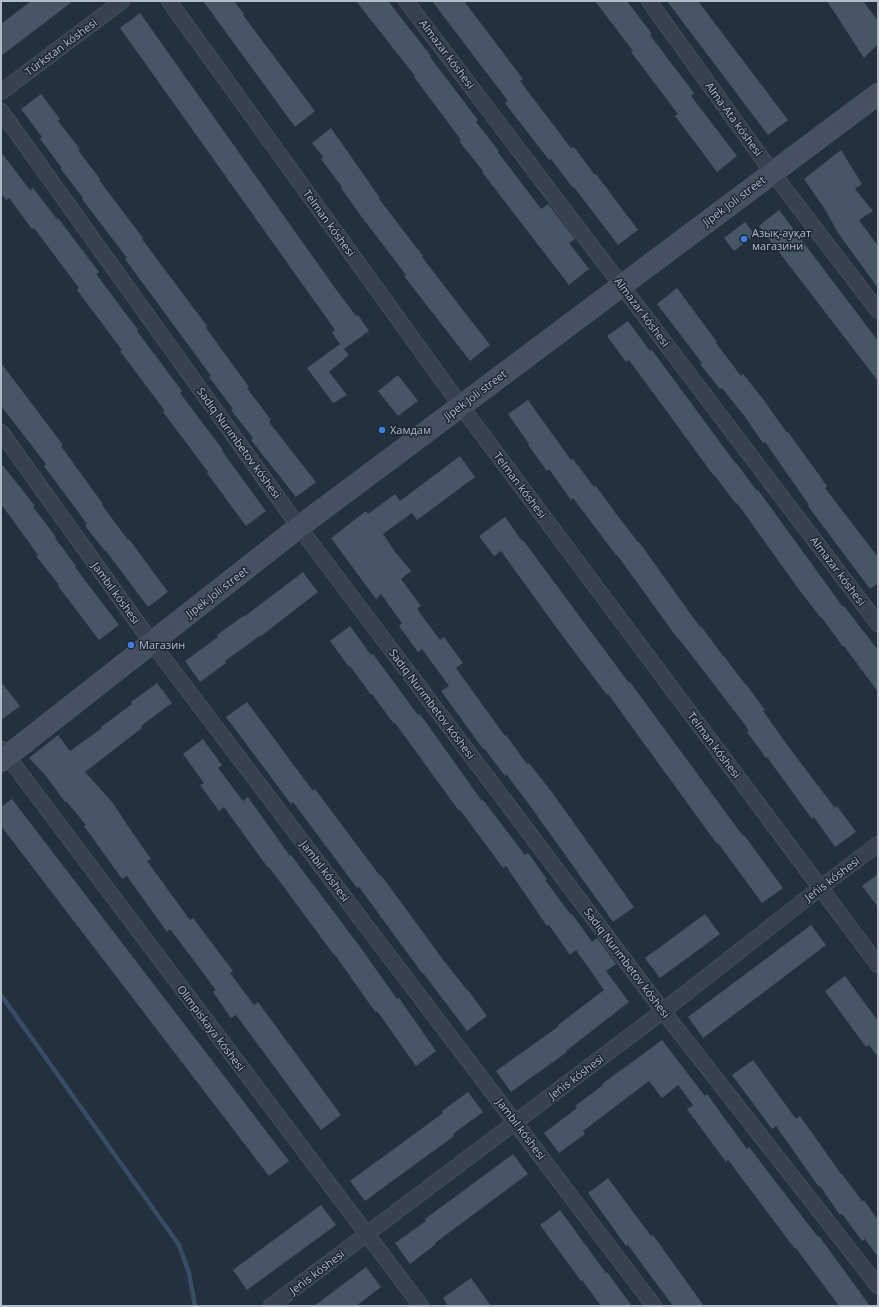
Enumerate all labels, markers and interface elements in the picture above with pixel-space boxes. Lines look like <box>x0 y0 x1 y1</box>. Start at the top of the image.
street label: Túrkstan kóshesi <box>22 15 100 79</box>
street label: Almazar kóshesi <box>416 16 478 91</box>
street label: Alma-Ata kóshesi <box>702 79 766 159</box>
street label: Jipek Joli street <box>698 172 768 230</box>
street label: Telman kóshesi <box>300 186 359 259</box>
place label: Азық-ауқат магазини <box>752 225 811 253</box>
marker: Азық-ауқат магазини <box>739 234 749 244</box>
street label: Almazar kóshesi <box>611 274 673 349</box>
street label: Jipek Joli street <box>439 366 509 424</box>
street label: Sadıq Nurımbetov kóshesi <box>194 384 285 501</box>
place label: Хамдам <box>390 422 431 437</box>
marker: Хамдам <box>377 425 387 435</box>
street label: Telman kóshesi <box>490 448 550 521</box>
street label: Almazar kóshesi <box>807 533 869 608</box>
street label: Jambıl kóshesi <box>88 558 144 627</box>
street label: Jipek Joli street <box>182 563 251 621</box>
place label: Магазин <box>139 637 185 652</box>
marker: Магазин <box>126 640 136 650</box>
street label: Sadıq Nurımbetov kóshesi <box>386 646 479 762</box>
street label: Telman kóshesi <box>684 708 744 781</box>
street label: Jambıl kóshesi <box>297 836 353 904</box>
street label: Jeńis kóshesi <box>800 853 862 905</box>
street label: Sadıq Nurımbetov kóshesi <box>581 905 674 1021</box>
street label: Olimpiskaya kóshesi <box>174 982 249 1074</box>
street label: Jeńis kóshesi <box>544 1051 606 1103</box>
street label: Jambıl kóshesi <box>493 1094 549 1162</box>
street label: Jeńis kóshesi <box>285 1246 347 1298</box>

